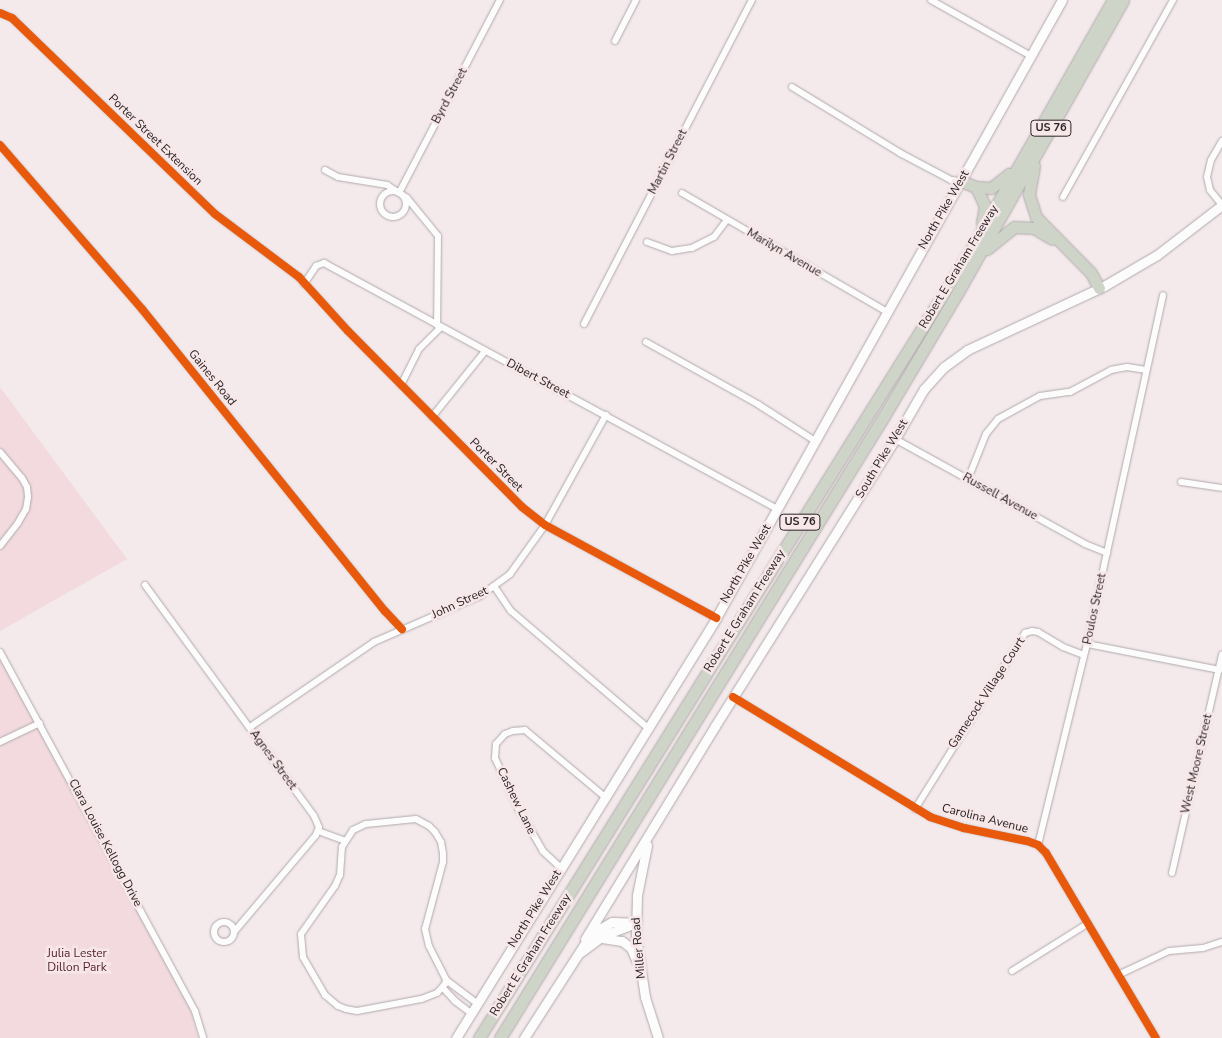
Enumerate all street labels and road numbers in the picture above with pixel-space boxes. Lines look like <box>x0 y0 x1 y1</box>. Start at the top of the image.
street label: Byrd Street <box>429 66 471 126</box>
street label: Porter Street Extension <box>105 91 205 189</box>
road number: US 76 <box>1030 120 1072 136</box>
street label: Martin Street <box>646 127 690 197</box>
street label: North Pike West <box>916 168 972 252</box>
street label: Robert E Graham Freeway <box>916 203 1002 331</box>
street label: Marilyn Avenue <box>744 226 824 280</box>
street label: Gaines Road <box>185 347 239 409</box>
street label: Dibert Street <box>504 356 572 402</box>
street label: South Pike West <box>853 417 911 501</box>
street label: Porter Street <box>466 435 526 495</box>
street label: Russell Avenue <box>960 470 1040 524</box>
road number: US 76 <box>779 514 821 530</box>
street label: North Pike West <box>718 522 774 606</box>
street label: Robert E Graham Freeway <box>701 547 789 675</box>
street label: Poulos Street <box>1080 572 1110 646</box>
street label: John Street <box>430 584 490 622</box>
street label: Gamecock Village Court <box>946 635 1028 751</box>
street label: West Moore Street <box>1179 713 1215 815</box>
street label: Agnes Street <box>246 727 300 793</box>
street label: Cashew Lane <box>494 765 538 837</box>
street label: Clara Louise Kellogg Drive <box>65 777 145 909</box>
street label: Carolina Avenue <box>940 801 1030 837</box>
street label: North Pike West <box>505 868 565 950</box>
street label: Robert E Graham Freeway <box>487 891 575 1019</box>
street label: Miller Road <box>629 917 649 979</box>

